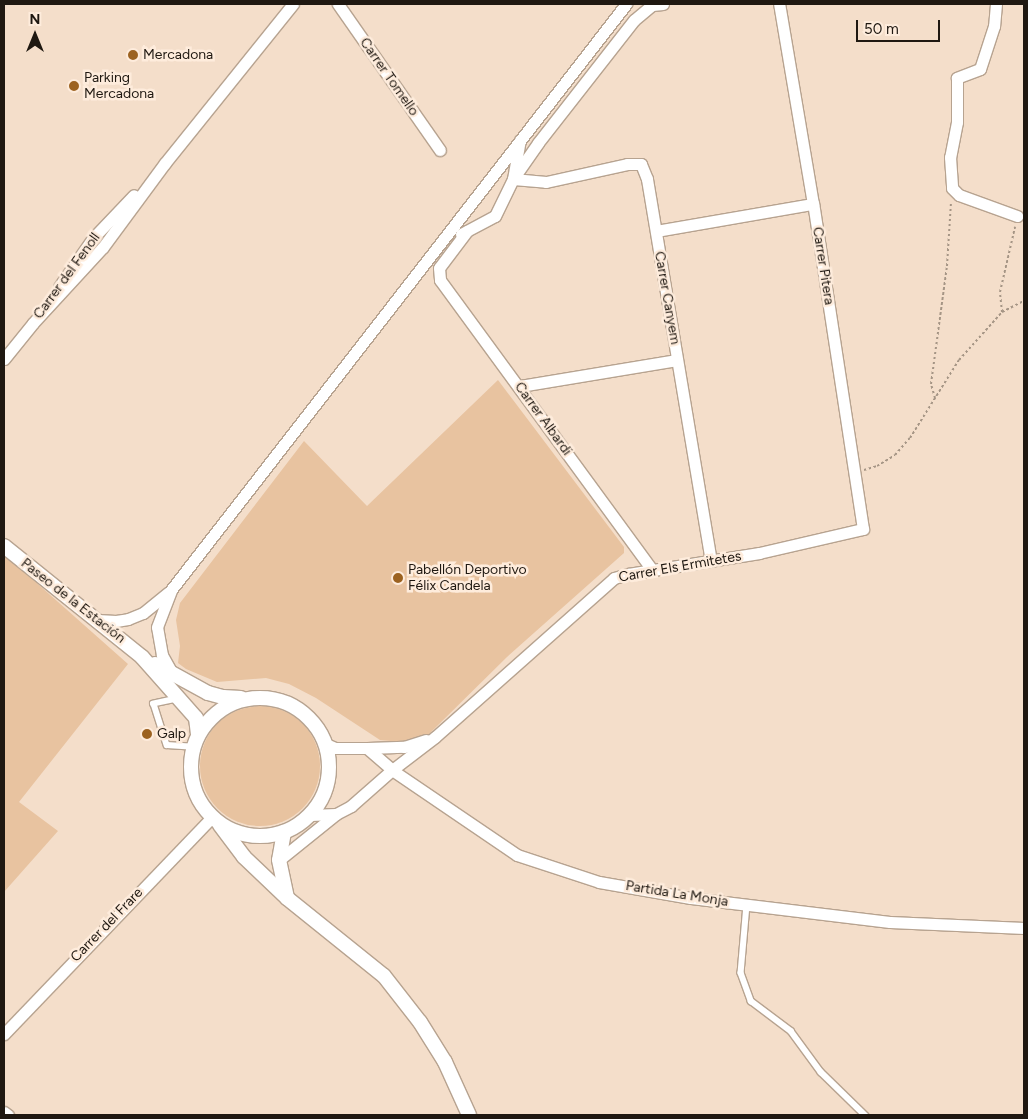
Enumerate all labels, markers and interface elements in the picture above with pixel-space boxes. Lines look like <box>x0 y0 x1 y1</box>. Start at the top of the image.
north arrow <box>10 10 60 60</box>
scale bar <box>858 10 942 42</box>
text: N <box>30 11 40 28</box>
text: 50 m <box>864 20 899 38</box>
street label: Carrer Tomello <box>356 35 422 119</box>
place label: Mercadona <box>143 47 213 63</box>
marker: Mercadona <box>127 49 139 61</box>
place label: Parking Mercadona <box>84 70 154 102</box>
marker: Parking Mercadona <box>68 80 80 92</box>
street label: Carrer Pitera <box>809 226 837 306</box>
street label: Carrer del Fenoll <box>30 230 104 322</box>
street label: Carrer Canyem <box>651 250 683 346</box>
street label: Carrer Albardi <box>511 379 575 459</box>
street label: Carrer Els Ermitetes <box>617 548 743 586</box>
street label: Paseo de la Estación <box>17 555 129 647</box>
place label: Pabellón Deportivo Félix Candela <box>408 562 527 594</box>
marker: Pabellón Deportivo Félix Candela <box>392 572 404 584</box>
place label: Galp <box>157 726 186 742</box>
marker: Galp <box>141 728 153 740</box>
street label: Partida La Monja <box>624 878 730 910</box>
street label: Carrer del Frare <box>67 884 147 966</box>

